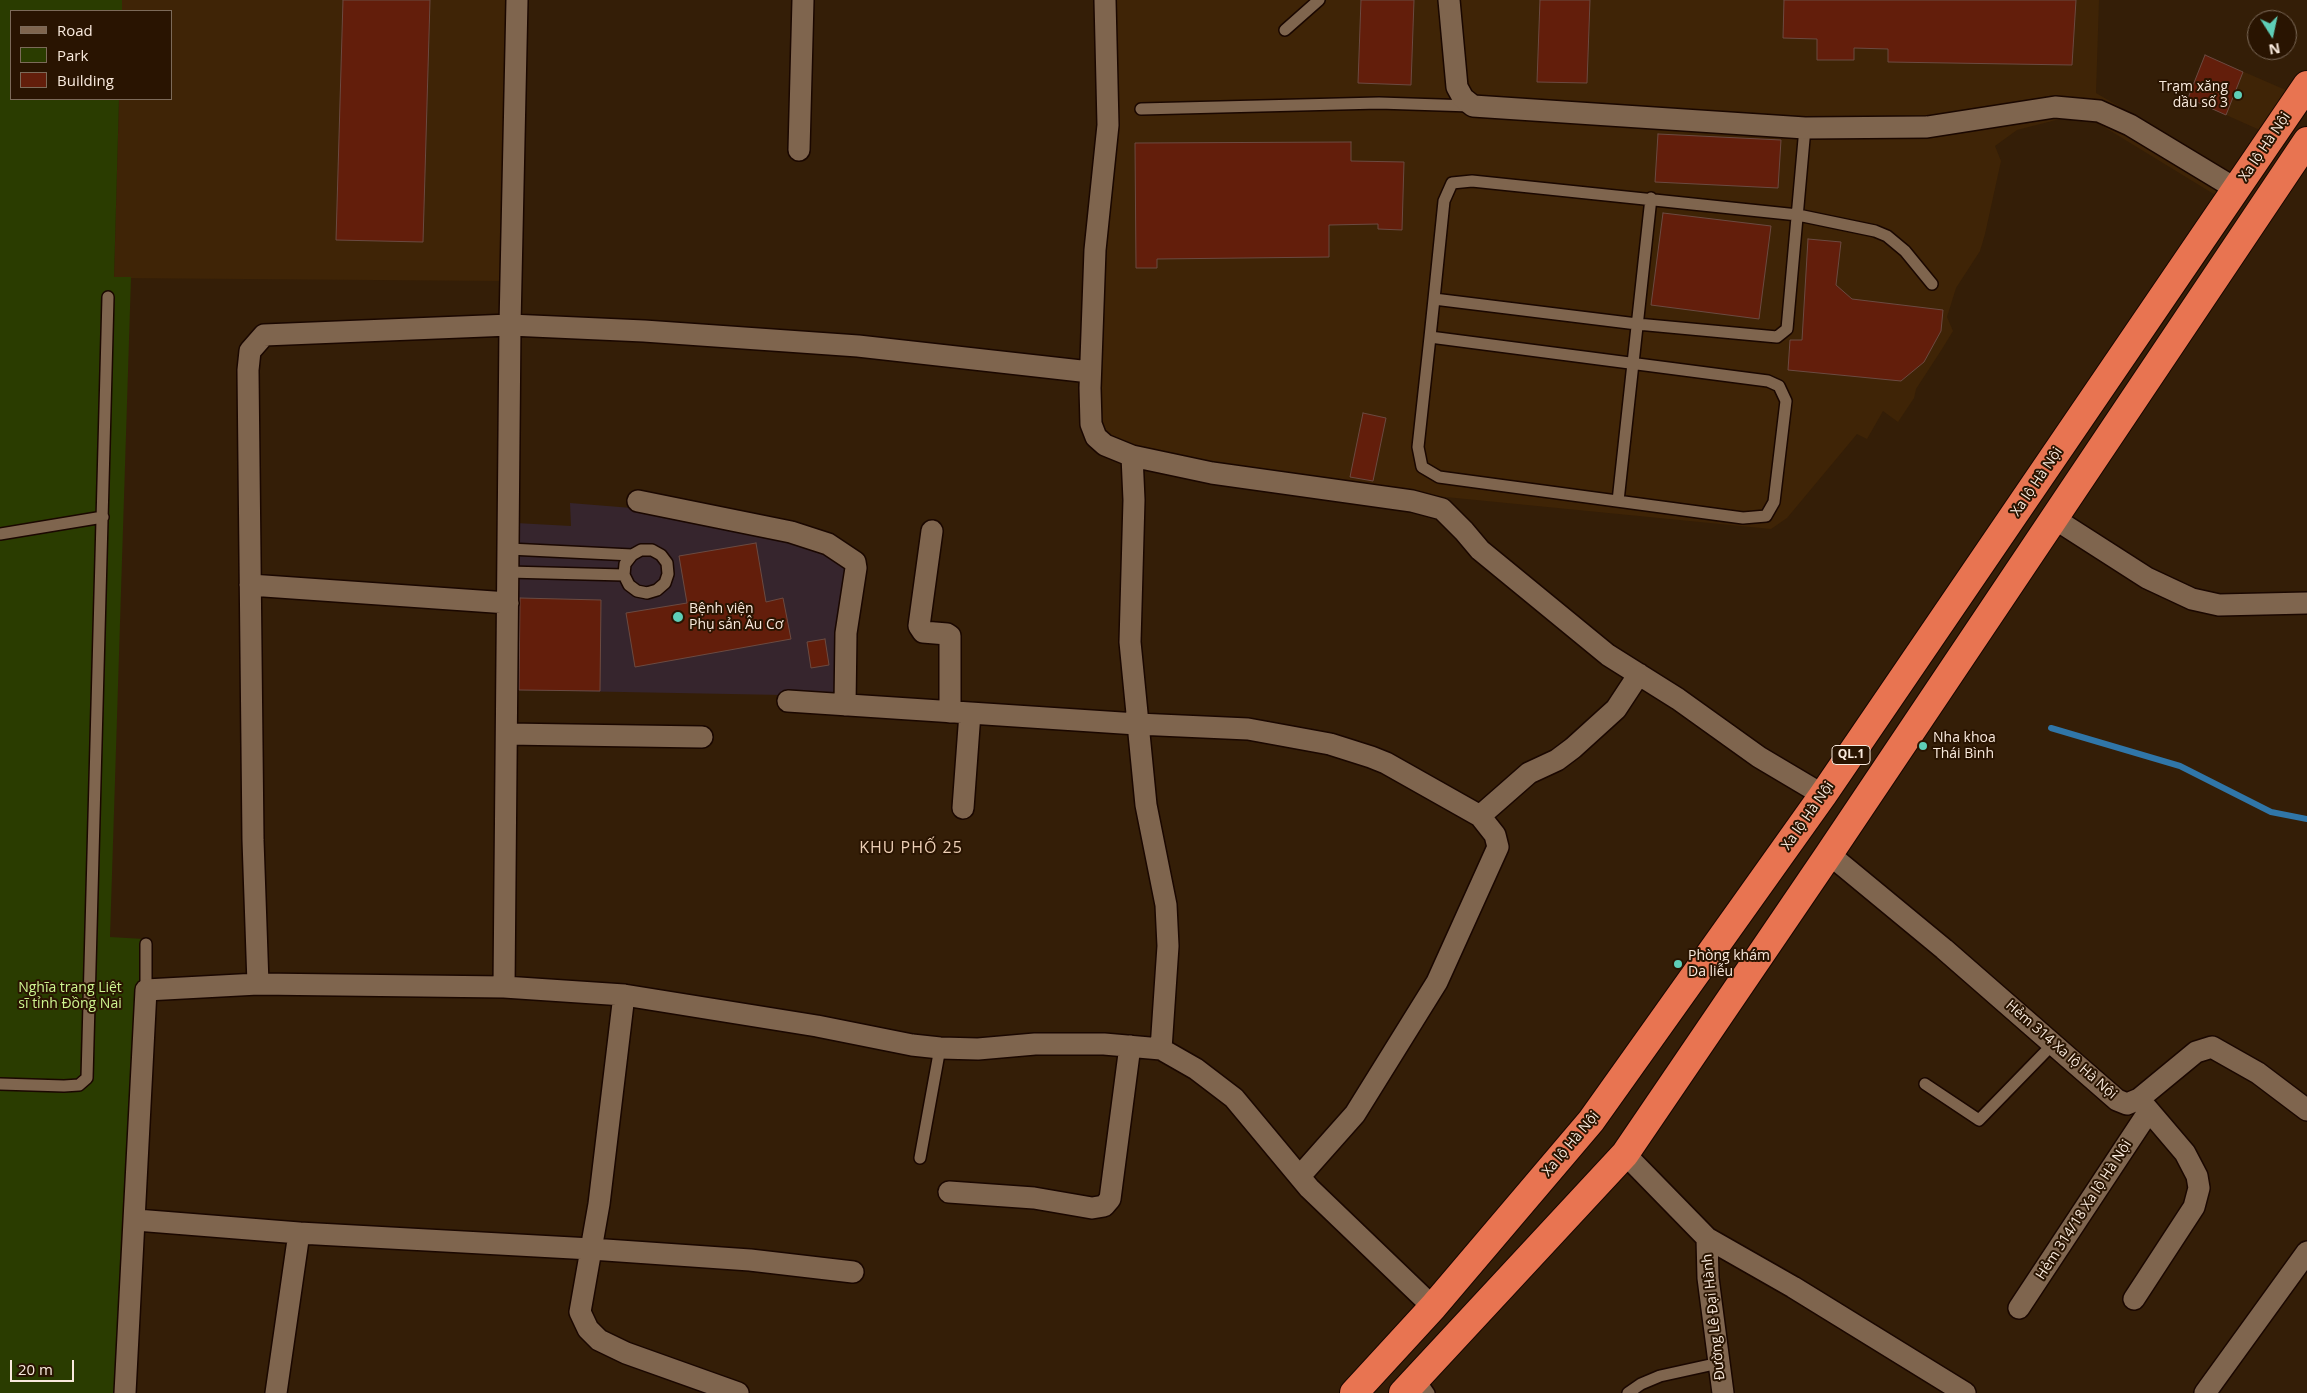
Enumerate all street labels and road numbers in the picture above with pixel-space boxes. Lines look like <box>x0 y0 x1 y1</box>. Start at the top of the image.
street label: Xa lộ Hà Nội <box>2236 109 2294 185</box>
street label: Xa lộ Hà Nội <box>2008 444 2066 520</box>
road number: QL.1 <box>1832 746 1870 764</box>
street label: Xa lộ Hà Nội <box>1778 779 1838 853</box>
street label: Hẻm 314 Xa lộ Hà Nội <box>2002 997 2120 1103</box>
street label: Xa lộ Hà Nội <box>1539 1108 1603 1180</box>
street label: Hẻm 314/18 Xa lộ Hà Nội <box>2033 1137 2135 1283</box>
street label: Đường Lê Đại Hành <box>1699 1253 1729 1381</box>

